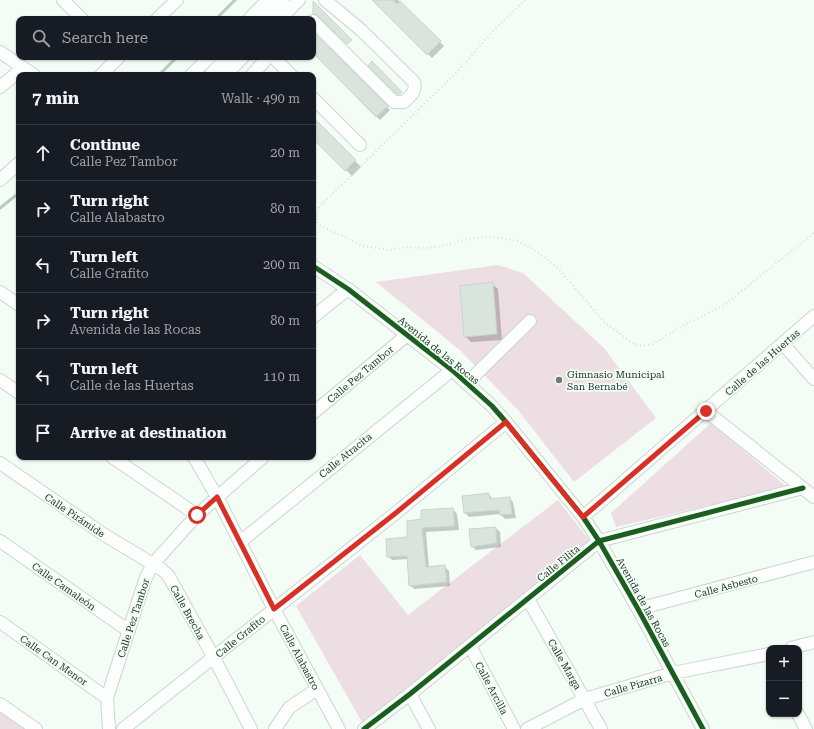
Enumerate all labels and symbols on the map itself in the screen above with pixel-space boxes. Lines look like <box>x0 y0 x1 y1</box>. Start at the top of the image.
street label: Avenida de las Rocas <box>396 314 481 386</box>
street label: Calle de las Huertas <box>723 327 802 398</box>
street label: Calle Pez Tambor <box>325 344 396 405</box>
place label: Gimnasio Municipal San Bernabé <box>567 369 665 392</box>
marker: Gimnasio Municipal San Bernabé <box>554 375 564 385</box>
route end <box>697 402 715 420</box>
street label: Calle Atracita <box>317 430 374 480</box>
street label: Calle Pirámide <box>43 491 107 540</box>
route start <box>188 506 206 524</box>
street label: Calle Filita <box>535 543 582 584</box>
street label: Avenida de las Rocas <box>614 556 673 649</box>
street label: Calle Camaleón <box>30 560 98 613</box>
street label: Calle Asbesto <box>693 573 759 600</box>
street label: Calle Pez Tambor <box>115 577 152 659</box>
street label: Calle Brecha <box>168 583 207 642</box>
street label: Calle Grafito <box>213 613 267 660</box>
street label: Calle Alabastro <box>278 622 322 692</box>
street label: Calle Can Menor <box>18 633 90 688</box>
street label: Calle Marga <box>546 637 584 692</box>
street label: Calle Arcilla <box>473 660 510 717</box>
street label: Calle Pizarra <box>603 672 664 699</box>

